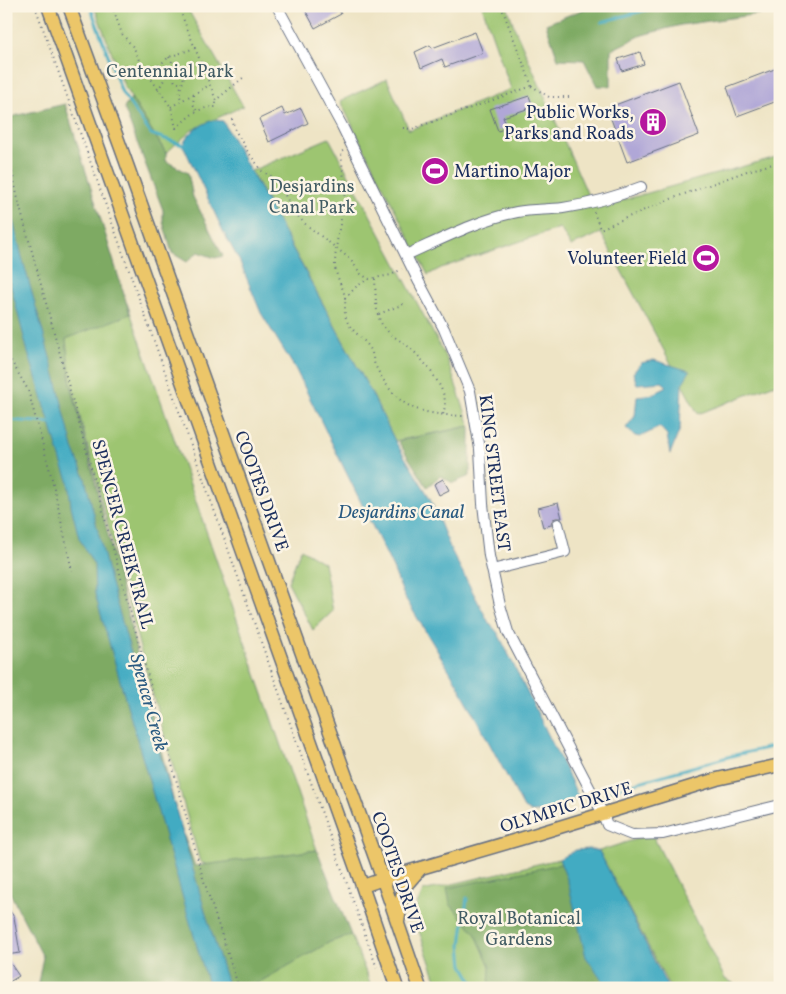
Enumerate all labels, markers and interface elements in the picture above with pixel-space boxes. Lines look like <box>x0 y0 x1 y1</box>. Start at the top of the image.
park label: Centennial Park <box>106 60 234 85</box>
place label: Public Works, Parks and Roads <box>504 101 634 147</box>
building icon: Public Works, Parks and Roads <box>638 107 668 137</box>
sports icon: Martino Major <box>420 156 450 186</box>
place label: Martino Major <box>454 160 571 185</box>
park label: Desjardins Canal Park <box>269 175 355 221</box>
sports icon: Volunteer Field <box>691 243 721 273</box>
place label: Volunteer Field <box>567 247 687 272</box>
street label: KING STREET EAST <box>471 393 516 554</box>
street label: COOTES DRIVE <box>227 428 294 556</box>
street label: SPENCER CREEK TRAIL <box>84 437 159 632</box>
water label: Desjardins Canal <box>338 500 465 526</box>
water label: Spencer Creek <box>123 651 174 754</box>
street label: OLYMPIC DRIVE <box>497 776 636 840</box>
street label: COOTES DRIVE <box>364 808 429 937</box>
park label: Royal Botanical Gardens <box>457 907 581 953</box>

